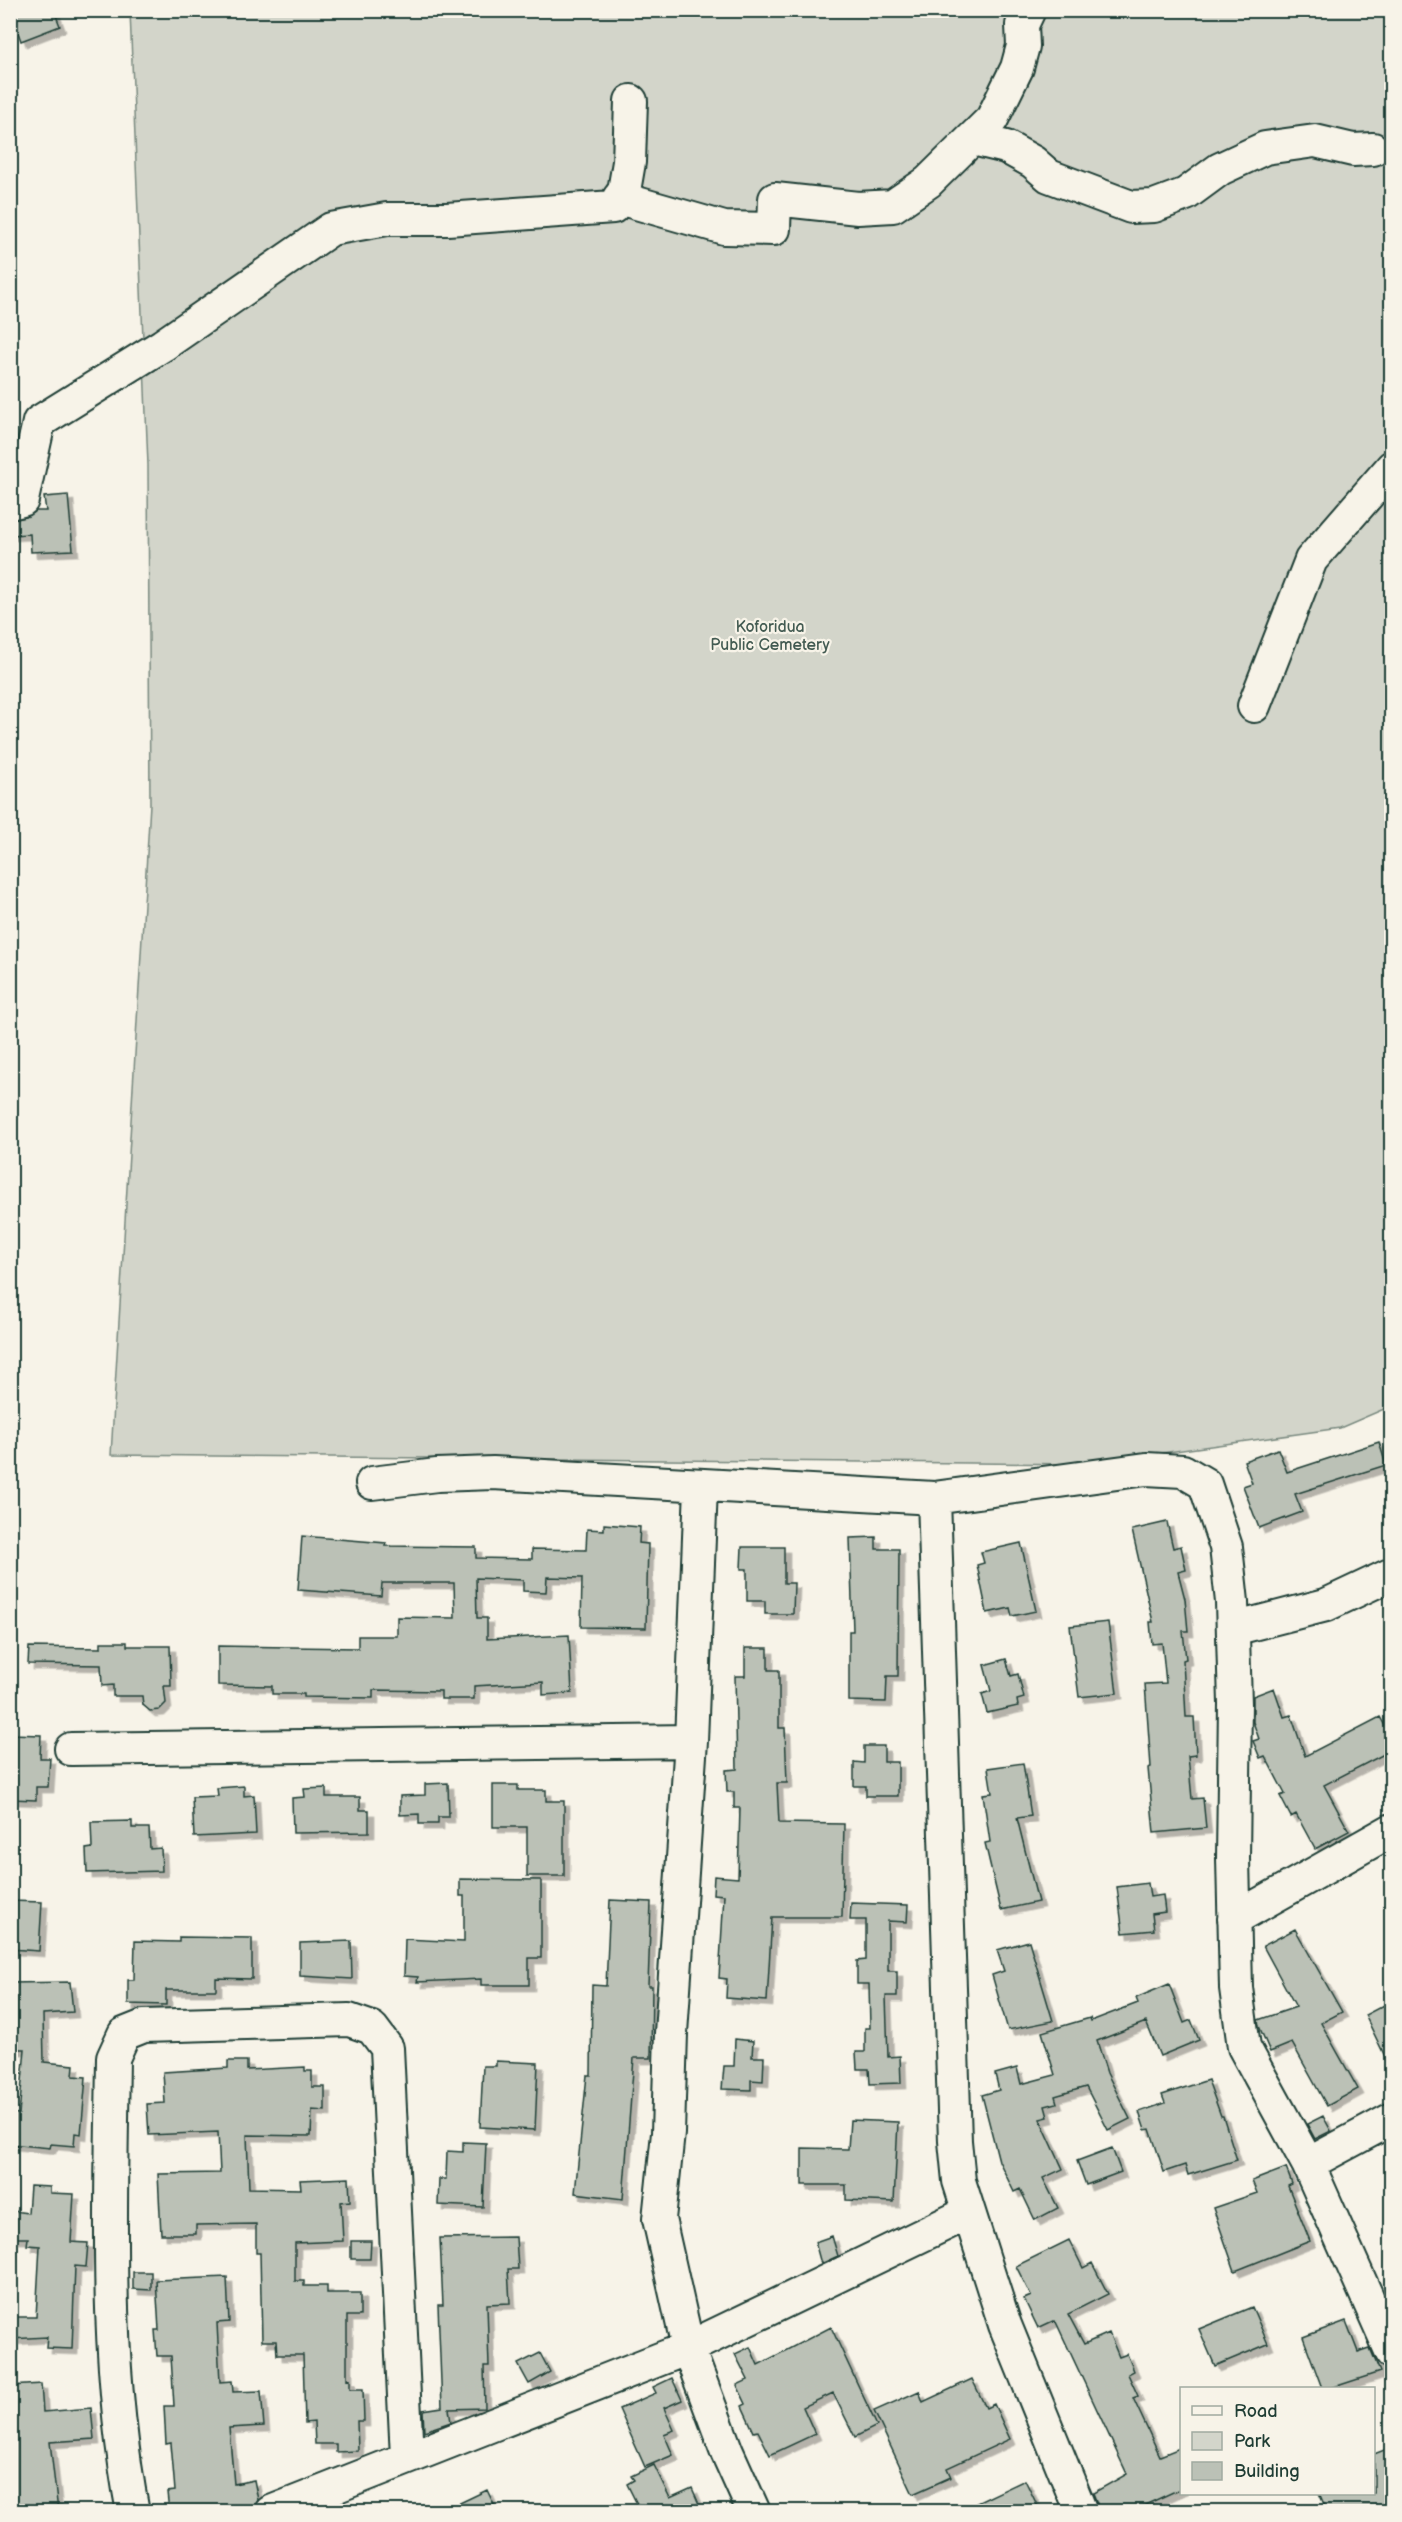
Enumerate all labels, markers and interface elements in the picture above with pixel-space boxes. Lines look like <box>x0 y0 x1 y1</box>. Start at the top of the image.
park label: Koforidua Public Cemetery <box>710 618 830 655</box>
legend <box>1180 2387 1375 2495</box>
text: Road <box>1234 2401 1278 2422</box>
text: Park <box>1234 2431 1270 2452</box>
text: Building <box>1234 2461 1300 2482</box>

